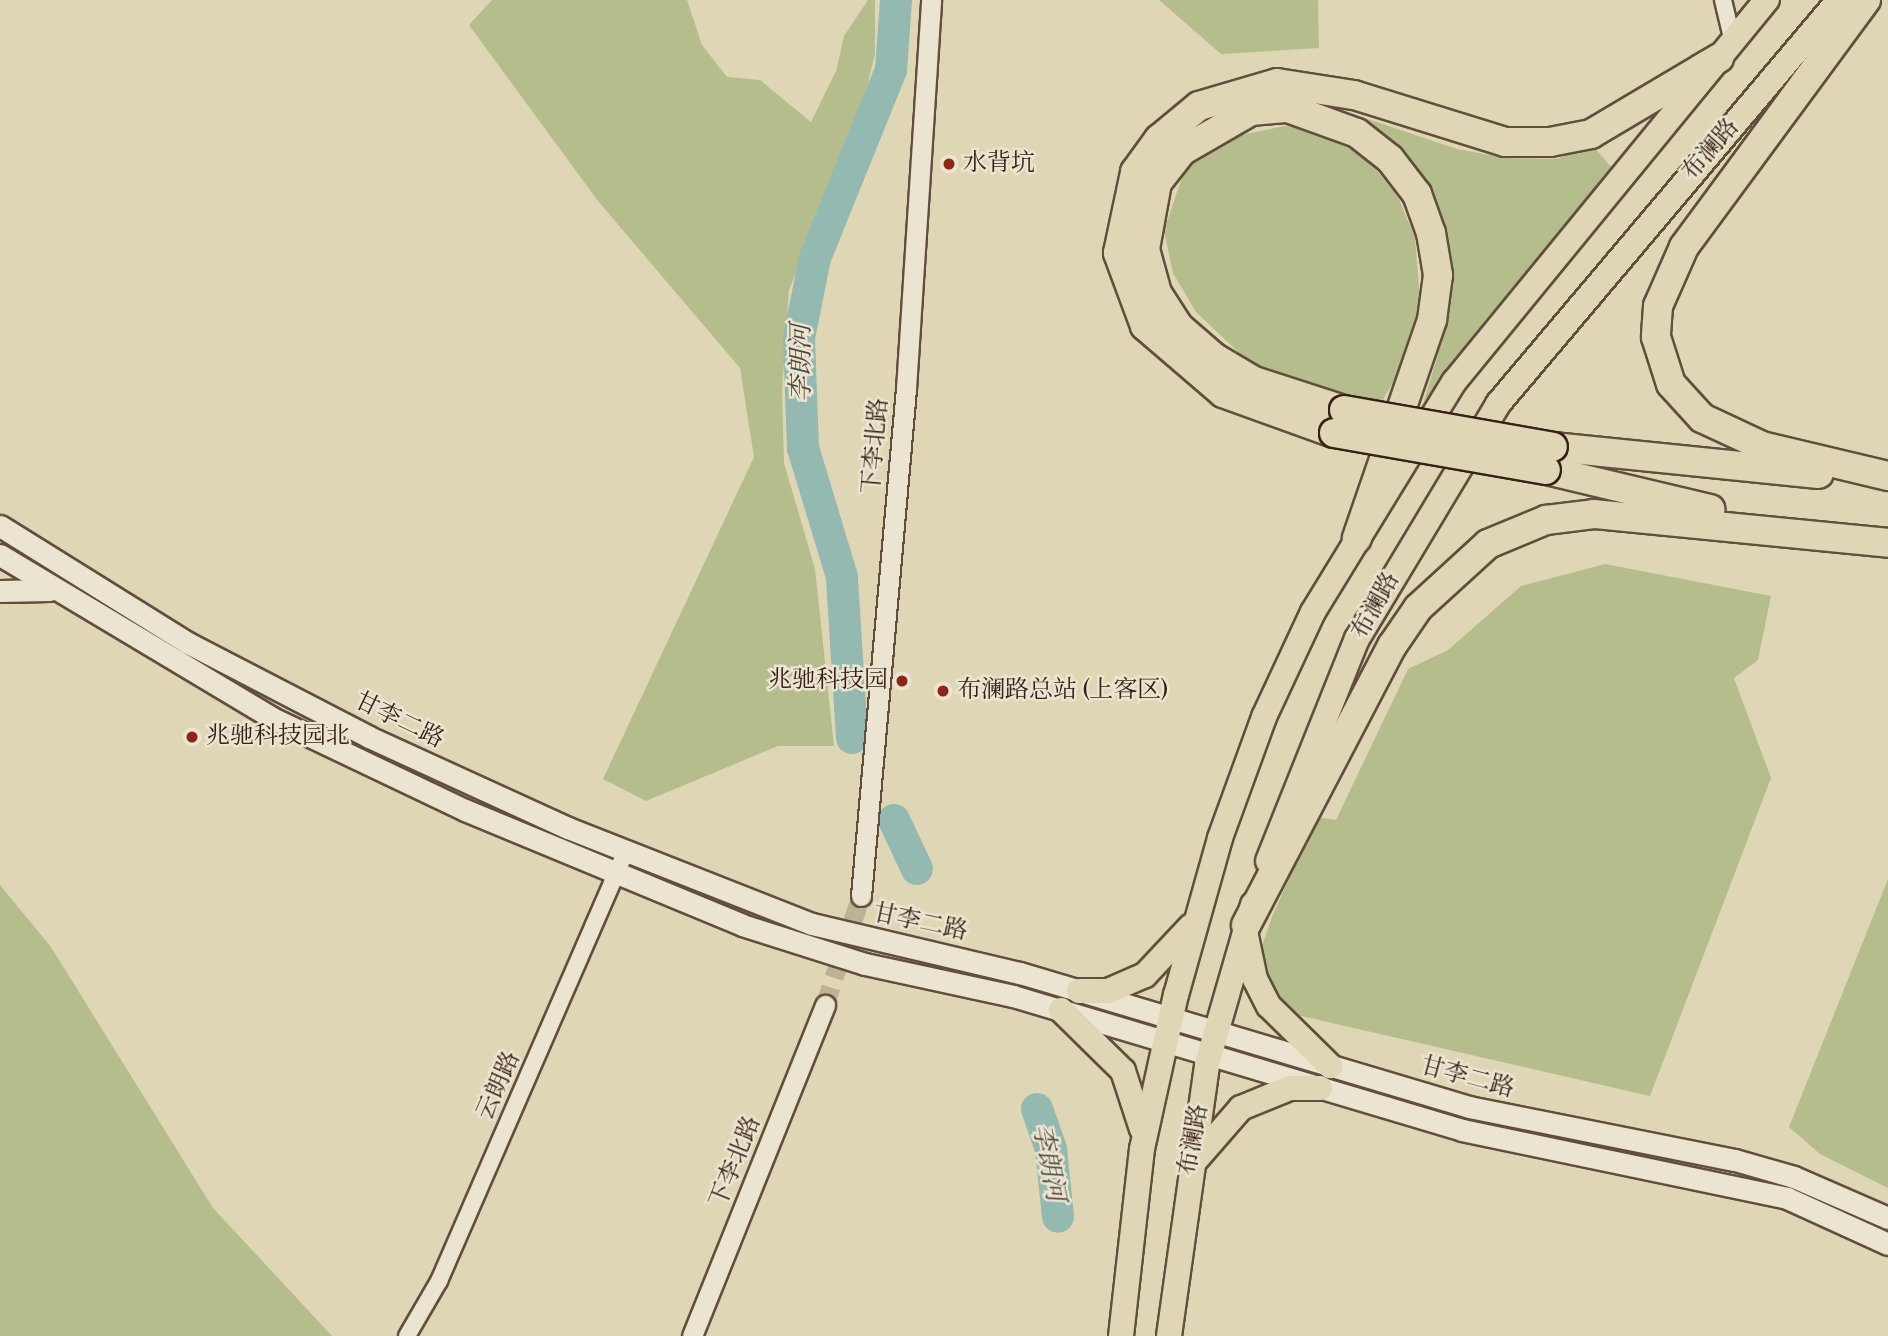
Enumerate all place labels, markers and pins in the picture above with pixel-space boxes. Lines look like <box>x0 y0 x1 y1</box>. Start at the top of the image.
place label: 水背坑 <box>963 150 1035 178</box>
marker: 水背坑 <box>941 156 957 172</box>
place label: 兆驰科技园 <box>768 667 888 695</box>
marker: 兆驰科技园 <box>894 673 910 689</box>
place label: 布澜路总站 (上客区) <box>957 677 1169 705</box>
marker: 布澜路总站 (上客区) <box>935 683 951 699</box>
place label: 兆驰科技园北 <box>206 723 350 751</box>
marker: 兆驰科技园北 <box>184 729 200 745</box>

